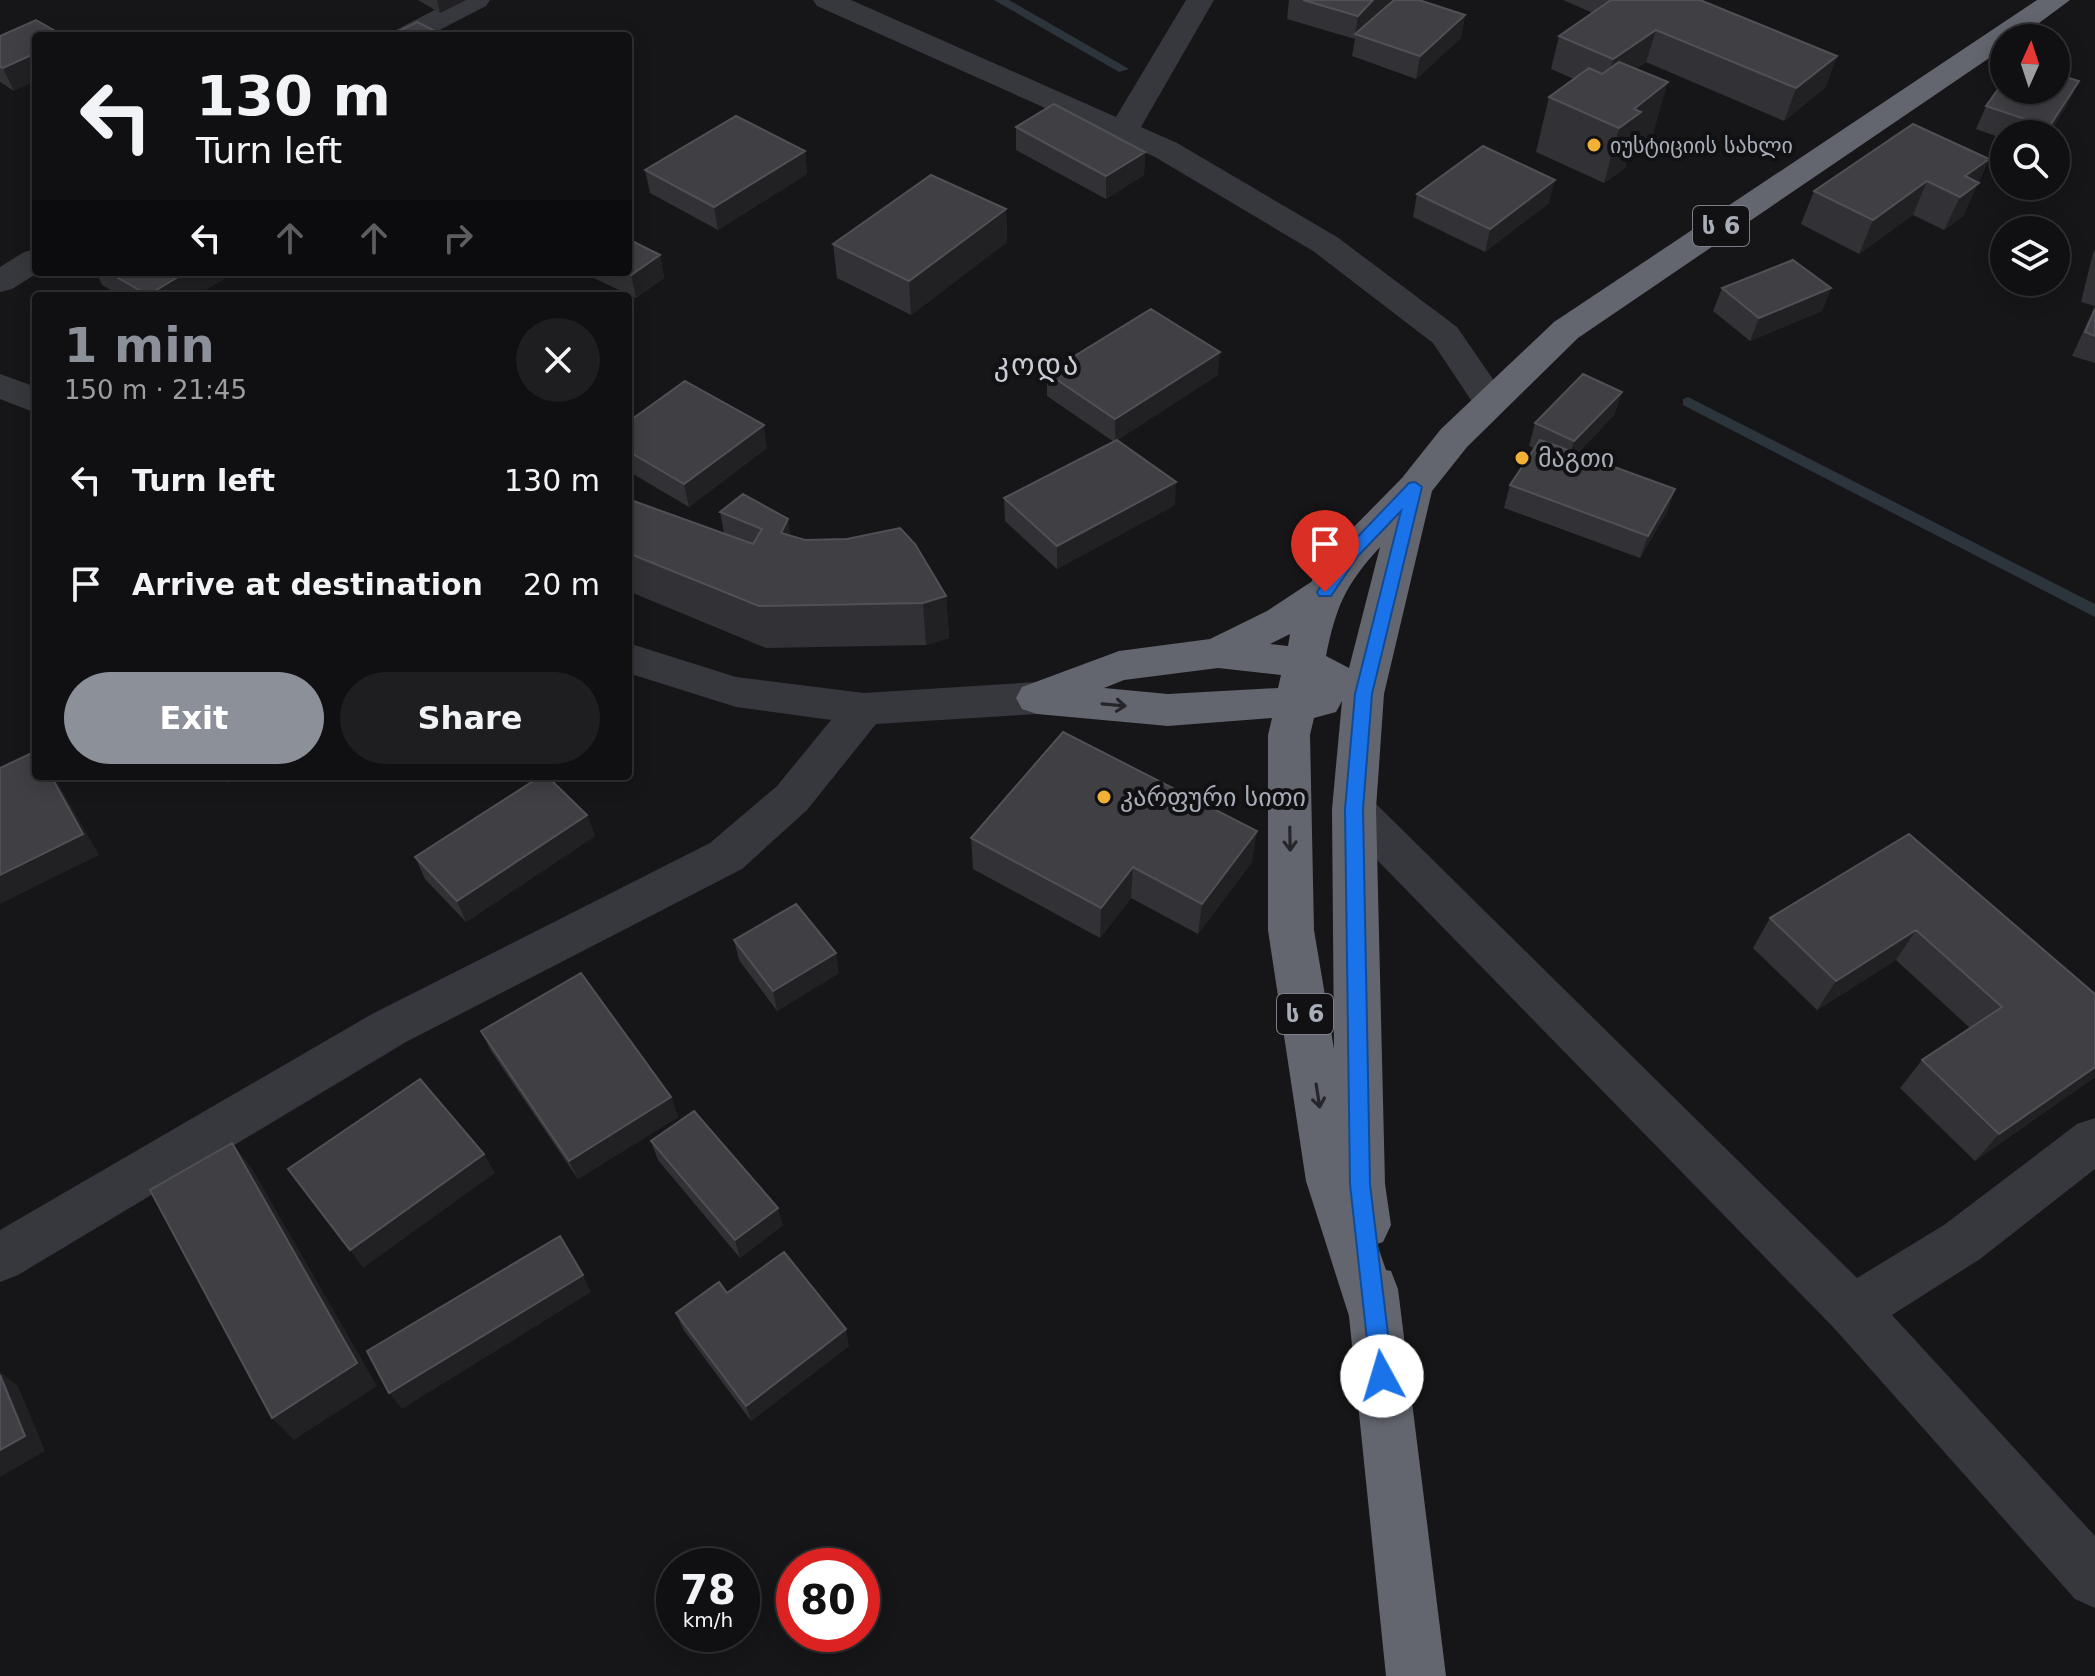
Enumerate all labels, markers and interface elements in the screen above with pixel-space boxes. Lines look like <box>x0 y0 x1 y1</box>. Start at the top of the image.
north arrow <box>1990 24 2070 104</box>
map controls <box>1990 24 2070 296</box>
text: 130 m <box>196 63 391 128</box>
icon: left <box>64 64 168 168</box>
button: search <box>1990 120 2070 200</box>
text: Turn left <box>196 130 342 171</box>
place label: იუსტიციის სახლი <box>1610 133 1793 158</box>
marker: იუსტიციის სახლი <box>1585 136 1603 154</box>
road number: ს 6 <box>1693 206 1749 246</box>
icon: left <box>184 216 228 260</box>
icon: ahead <box>268 216 312 260</box>
icon: ahead <box>352 216 396 260</box>
icon: right <box>436 216 480 260</box>
button: layers <box>1990 216 2070 296</box>
text: 1 min <box>64 317 215 373</box>
button: close <box>516 318 600 402</box>
district label: კოდა <box>994 347 1080 382</box>
text: 150 m · 21:45 <box>64 375 247 405</box>
place label: მაგთი <box>1538 443 1614 473</box>
marker: მაგთი <box>1513 449 1531 467</box>
icon: left <box>64 458 108 502</box>
text: Turn left <box>132 463 275 498</box>
text: 130 m <box>504 463 600 498</box>
pin <box>1291 510 1359 592</box>
icon: arrive <box>1303 522 1347 566</box>
icon: arrive <box>64 562 108 606</box>
text: Arrive at destination <box>132 567 483 602</box>
text: 20 m <box>523 567 600 602</box>
button: Exit <box>64 672 324 764</box>
button: Share <box>340 672 600 764</box>
one-way arrow <box>1100 698 1127 713</box>
place label: კარფური სითი <box>1120 782 1306 812</box>
marker: კარფური სითი <box>1095 788 1113 806</box>
one-way arrow <box>1283 825 1298 852</box>
road number: ს 6 <box>1277 994 1333 1034</box>
one-way arrow <box>1311 1083 1326 1109</box>
position arrow <box>1340 1334 1424 1418</box>
speed limit sign: 80 <box>776 1548 880 1652</box>
text: 78 <box>680 1567 736 1613</box>
text: km/h <box>683 1608 733 1632</box>

